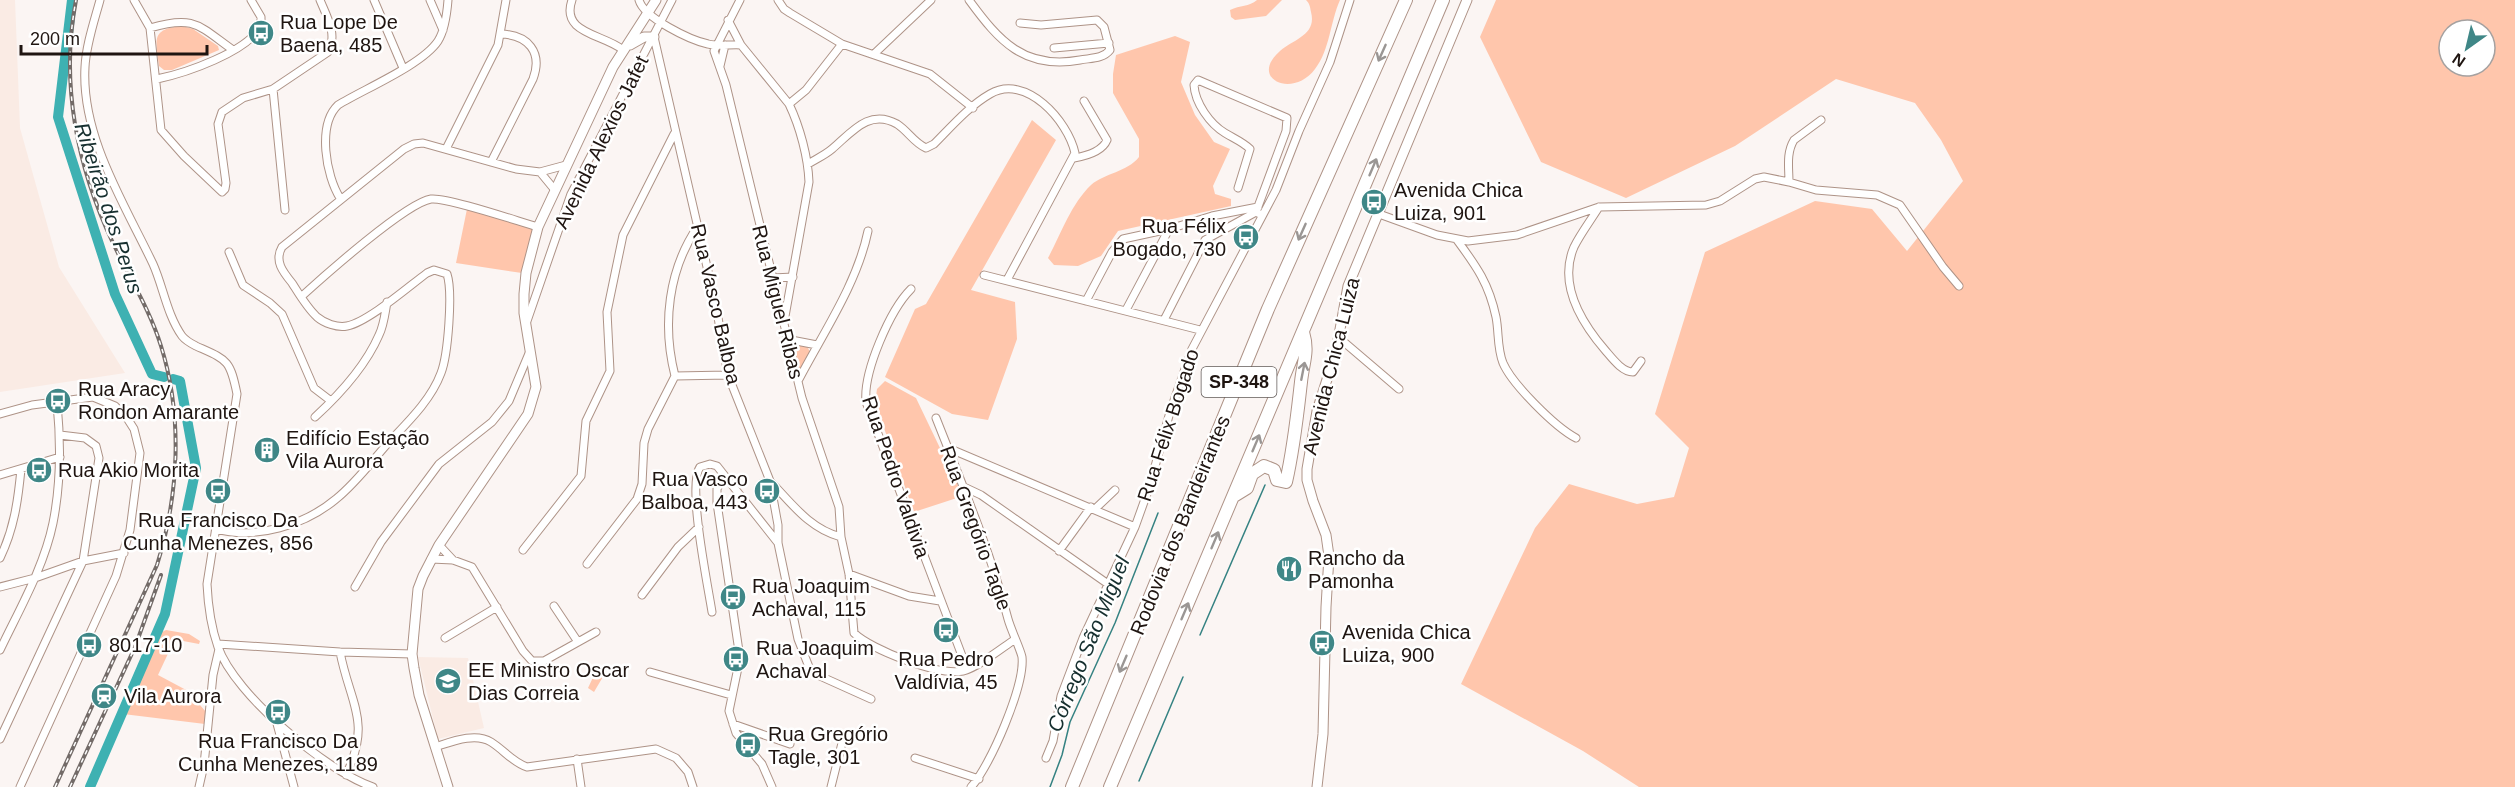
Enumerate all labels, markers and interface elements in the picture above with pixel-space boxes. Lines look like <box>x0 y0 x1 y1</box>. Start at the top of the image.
place label: Rua Lope De Baena, 485 <box>280 11 398 56</box>
scale bar <box>21 18 207 56</box>
bus stop icon: Rua Lope De Baena, 485 <box>246 18 276 48</box>
north arrow <box>2437 18 2497 78</box>
text: 200 m <box>30 29 80 49</box>
one-way arrow <box>1376 44 1387 62</box>
text: N <box>2449 50 2468 70</box>
street label: Avenida Alexios Jafet <box>550 52 653 232</box>
water label: Ribeirão dos Perus <box>70 120 148 297</box>
one-way arrow <box>1367 158 1379 176</box>
place label: Avenida Chica Luiza, 901 <box>1394 179 1523 224</box>
bus stop icon: Avenida Chica Luiza, 901 <box>1359 187 1389 217</box>
place label: Rua Félix Bogado, 730 <box>1113 215 1226 260</box>
street label: Rua Vasco Balboa <box>687 222 745 387</box>
bus stop icon: Rua Félix Bogado, 730 <box>1231 222 1261 252</box>
one-way arrow <box>1296 222 1308 240</box>
street label: Rua Miguel Ribas <box>748 223 808 381</box>
street label: Avenida Chica Luiza <box>1298 274 1364 457</box>
street label: Rua Félix Bogado <box>1133 346 1203 504</box>
one-way arrow <box>1298 362 1309 382</box>
road number: SP-348 <box>1202 367 1276 397</box>
place label: Rua Aracy Rondon Amarante <box>78 378 239 423</box>
bus stop icon: Rua Aracy Rondon Amarante <box>43 386 73 416</box>
street label: Rua Pedro Valdivia <box>858 393 934 562</box>
street label: Rodovia dos Bandeirantes <box>1126 412 1234 638</box>
place label: Edifício Estação Vila Aurora <box>286 427 429 472</box>
one-way arrow <box>1251 434 1262 453</box>
building icon: Edifício Estação Vila Aurora <box>252 435 282 465</box>
street label: Rua Gregório Tagle <box>936 443 1016 613</box>
bus stop icon: Rua Akio Morita <box>24 455 54 485</box>
place label: Rua Akio Morita <box>58 459 200 481</box>
place label: Rua Vasco Balboa, 443 <box>641 468 748 513</box>
bus stop icon: Rua Francisco Da Cunha Menezes, 856 <box>203 476 233 506</box>
bus stop icon: Rua Vasco Balboa, 443 <box>752 476 782 506</box>
place label: Rua Francisco Da Cunha Menezes, 856 <box>123 509 313 554</box>
one-way arrow <box>1210 532 1221 550</box>
place label: Rancho da Pamonha <box>1308 547 1406 592</box>
water label: Córrego São Miguel <box>1042 552 1134 735</box>
restaurant icon: Rancho da Pamonha <box>1274 554 1304 584</box>
place label: Rua Joaquim Achaval, 115 <box>752 575 870 620</box>
bus stop icon: Rua Joaquim Achaval, 115 <box>718 582 748 612</box>
one-way arrow <box>1180 603 1191 621</box>
bus stop icon: Rua Pedro Valdívia, 45 <box>931 615 961 645</box>
place label: Avenida Chica Luiza, 900 <box>1342 621 1471 666</box>
bus stop icon: Avenida Chica Luiza, 900 <box>1307 628 1337 658</box>
bus stop icon: 8017-10 <box>74 630 104 660</box>
place label: 8017-10 <box>109 634 182 656</box>
place label: Rua Joaquim Achaval <box>756 637 874 682</box>
bus stop icon: Rua Joaquim Achaval <box>721 644 751 674</box>
place label: Rua Pedro Valdívia, 45 <box>894 648 998 693</box>
one-way arrow <box>1117 654 1128 672</box>
place label: EE Ministro Oscar Dias Correia <box>468 659 629 704</box>
school or university icon: EE Ministro Oscar Dias Correia <box>433 666 463 696</box>
station icon: Vila Aurora <box>89 681 119 711</box>
place label: Vila Aurora <box>124 685 222 707</box>
bus stop icon: Rua Francisco Da Cunha Menezes, 1189 <box>263 697 293 727</box>
place label: Rua Gregório Tagle, 301 <box>768 723 888 768</box>
place label: Rua Francisco Da Cunha Menezes, 1189 <box>178 730 378 775</box>
bus stop icon: Rua Gregório Tagle, 301 <box>733 730 763 760</box>

